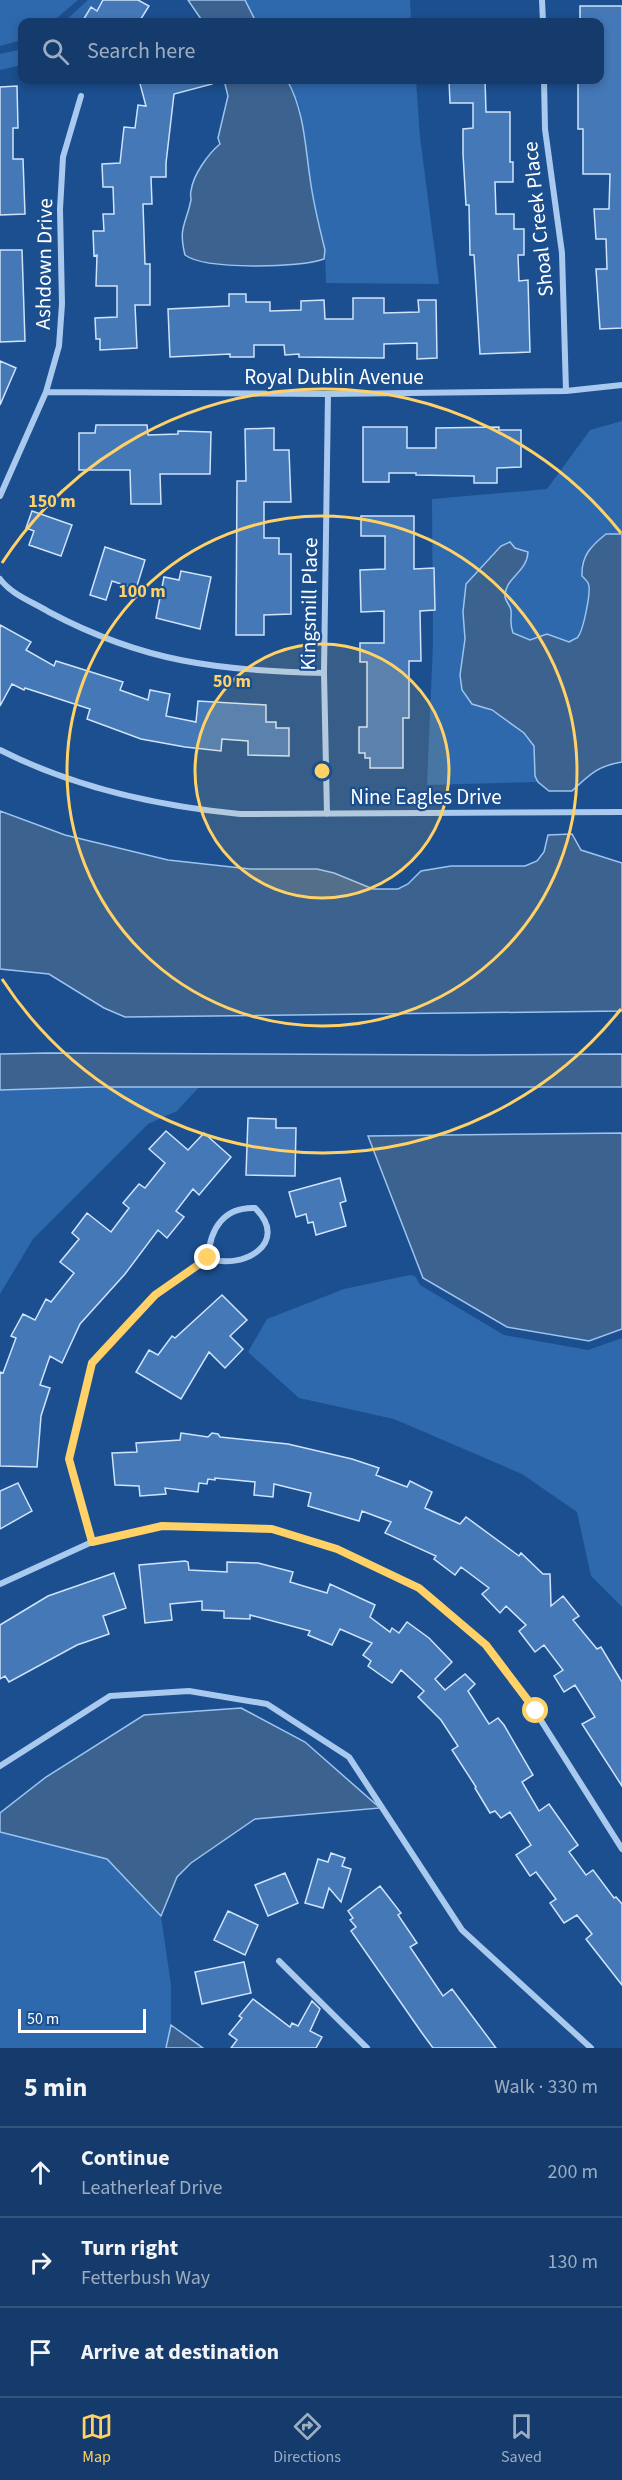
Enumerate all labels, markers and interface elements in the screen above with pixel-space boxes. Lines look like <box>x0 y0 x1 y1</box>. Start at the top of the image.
search box <box>18 18 604 84</box>
icon: search <box>39 35 72 68</box>
text: Search here <box>87 35 195 67</box>
street label: Shoal Creek Place <box>515 140 561 298</box>
street label: Ashdown Drive <box>28 198 60 330</box>
street label: Royal Dublin Avenue <box>244 362 424 392</box>
text: 150 m <box>28 489 76 514</box>
street label: Kingsmill Place <box>293 537 325 671</box>
text: 100 m <box>118 579 166 604</box>
text: 50 m <box>213 669 251 694</box>
centre of rings <box>312 761 332 781</box>
street label: Nine Eagles Drive <box>350 782 502 812</box>
route end <box>194 1244 220 1270</box>
route start <box>522 1697 548 1723</box>
scale bar <box>18 2006 146 2034</box>
text: 50 m <box>27 2008 59 2030</box>
text: 5 min <box>24 2069 87 2106</box>
text: Walk · 330 m <box>494 2073 598 2101</box>
text: Continue <box>81 2142 170 2174</box>
icon: ahead <box>24 2156 57 2189</box>
text: 200 m <box>548 2158 598 2186</box>
text: Leatherleaf Drive <box>81 2174 222 2202</box>
text: Turn right <box>81 2232 178 2264</box>
icon: right <box>24 2246 57 2279</box>
text: 130 m <box>548 2248 598 2276</box>
text: Fetterbush Way <box>81 2264 210 2292</box>
icon: arrive <box>24 2336 57 2369</box>
text: Arrive at destination <box>81 2336 279 2368</box>
tab: Map <box>80 2410 113 2468</box>
tab: Directions <box>273 2410 341 2468</box>
tab: Saved <box>501 2410 542 2468</box>

